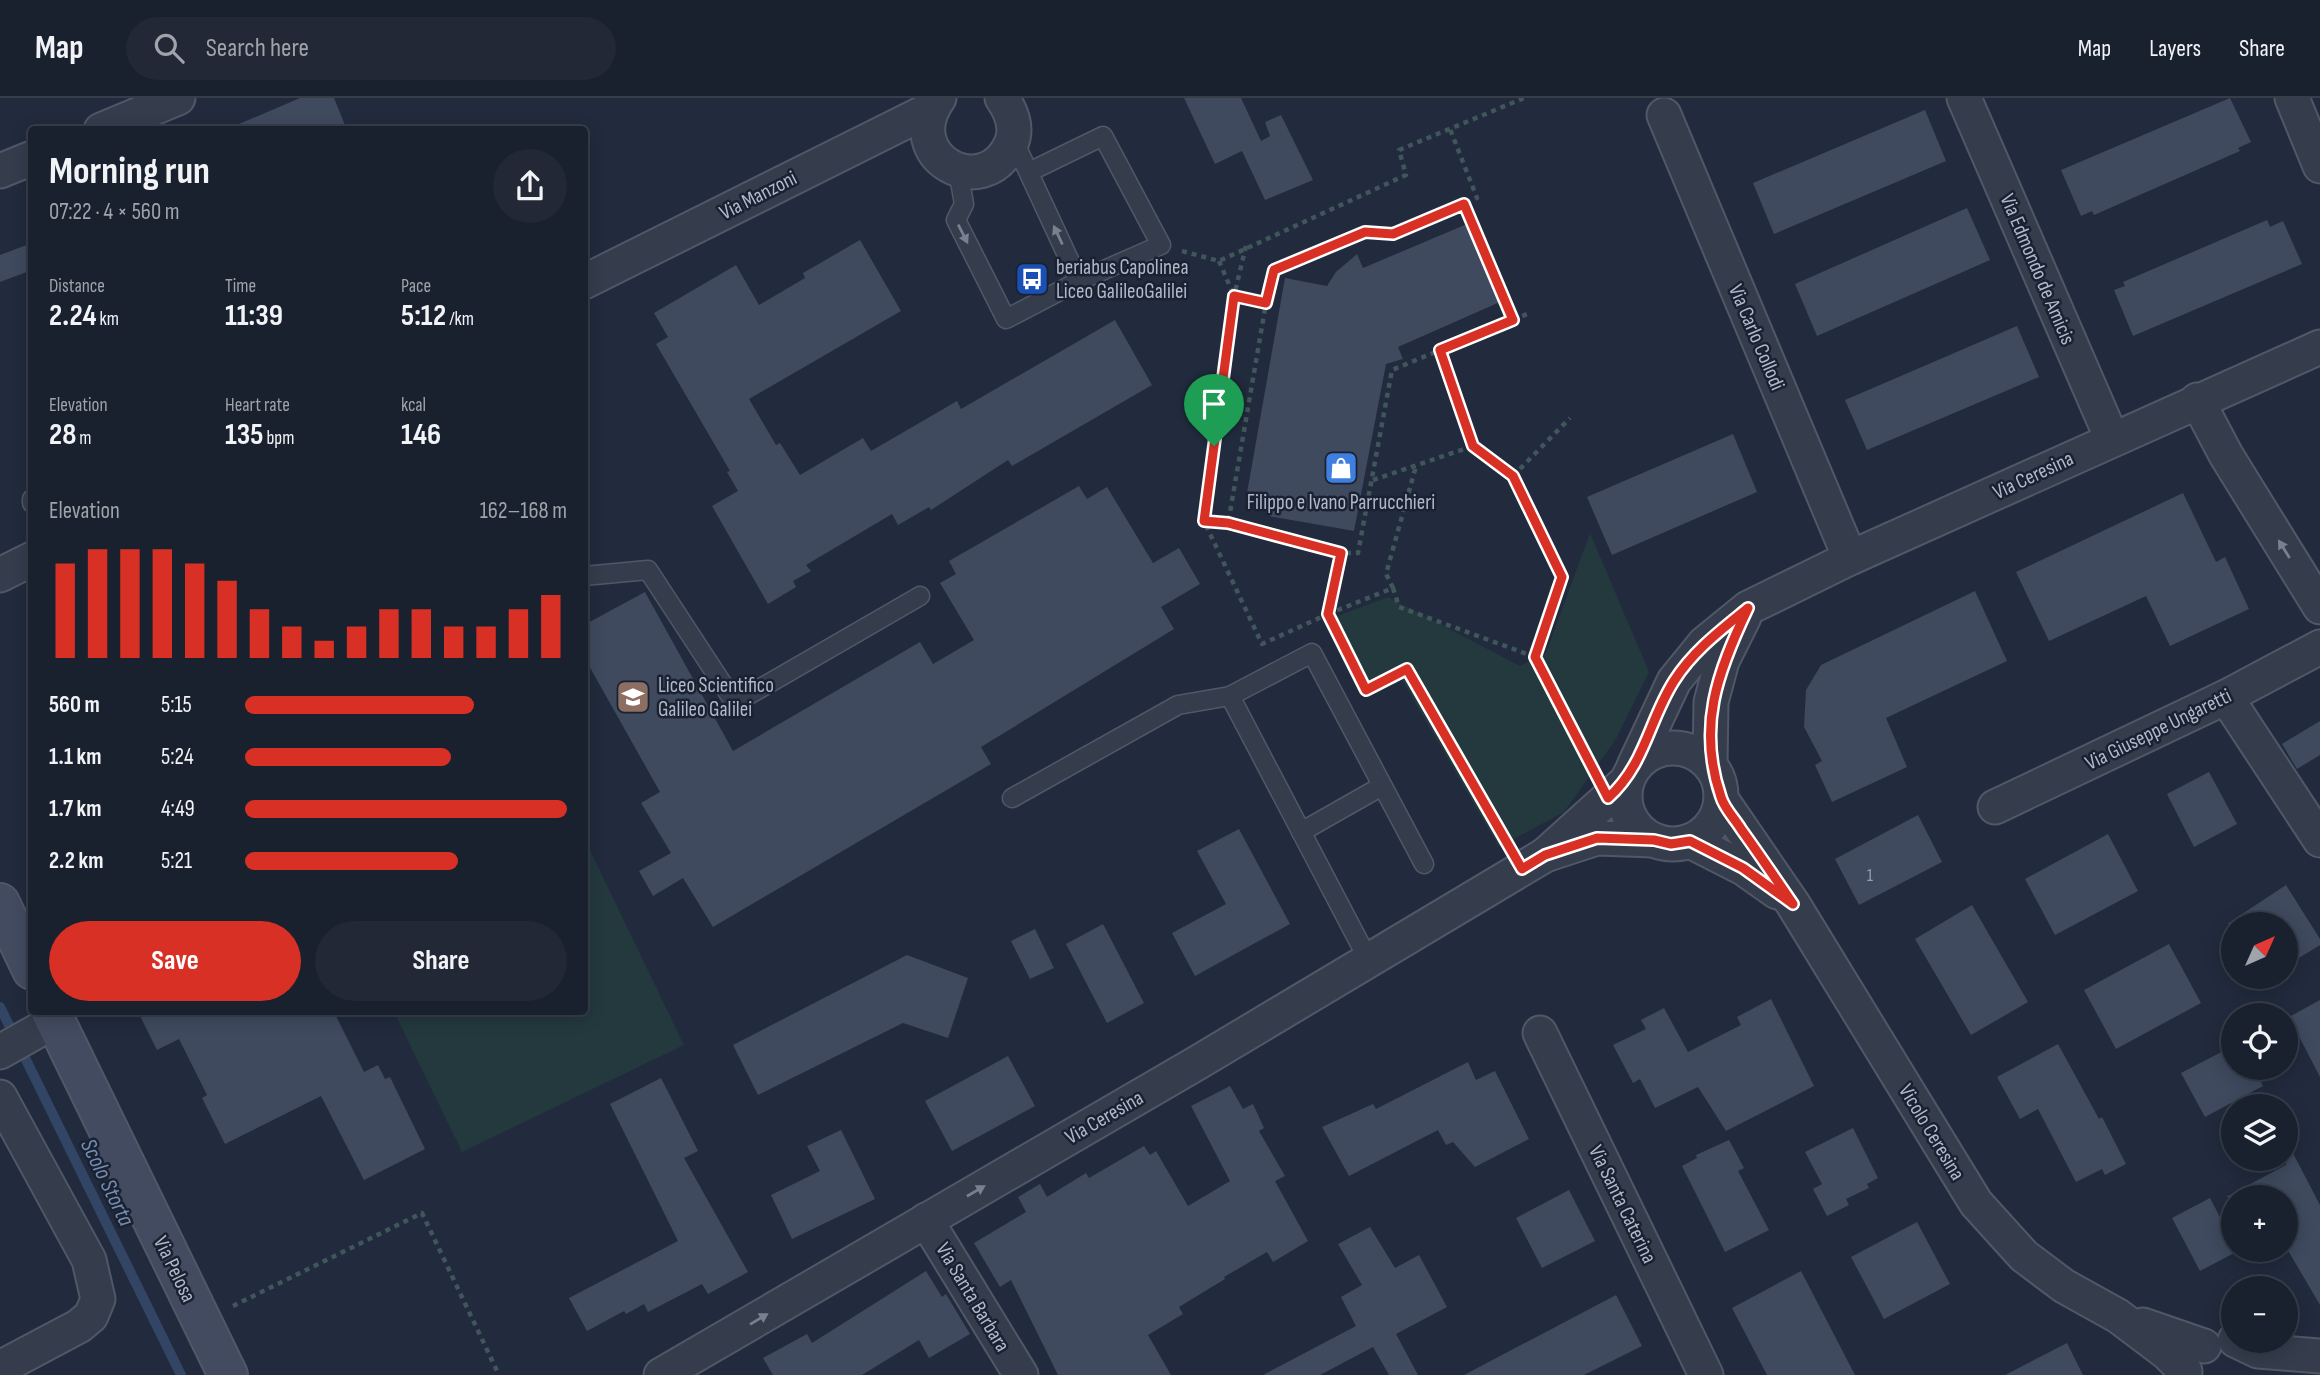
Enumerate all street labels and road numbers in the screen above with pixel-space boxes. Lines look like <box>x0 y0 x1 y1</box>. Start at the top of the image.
street label: Via Manzoni <box>715 165 801 225</box>
street label: Via Edmondo de Amicis <box>1995 190 2081 348</box>
street label: Via Carlo Collodi <box>1723 280 1790 394</box>
street label: Via Ceresina <box>1989 446 2077 505</box>
street label: Via Giuseppe Ungaretti <box>2081 683 2235 776</box>
street label: Vicolo Ceresina <box>1893 1080 1970 1185</box>
street label: Via Ceresina <box>1061 1085 1148 1150</box>
street label: Via Santa Caterina <box>1583 1141 1662 1267</box>
street label: Via Pelosa <box>148 1232 201 1306</box>
street label: Via Santa Barbara <box>930 1238 1015 1356</box>

